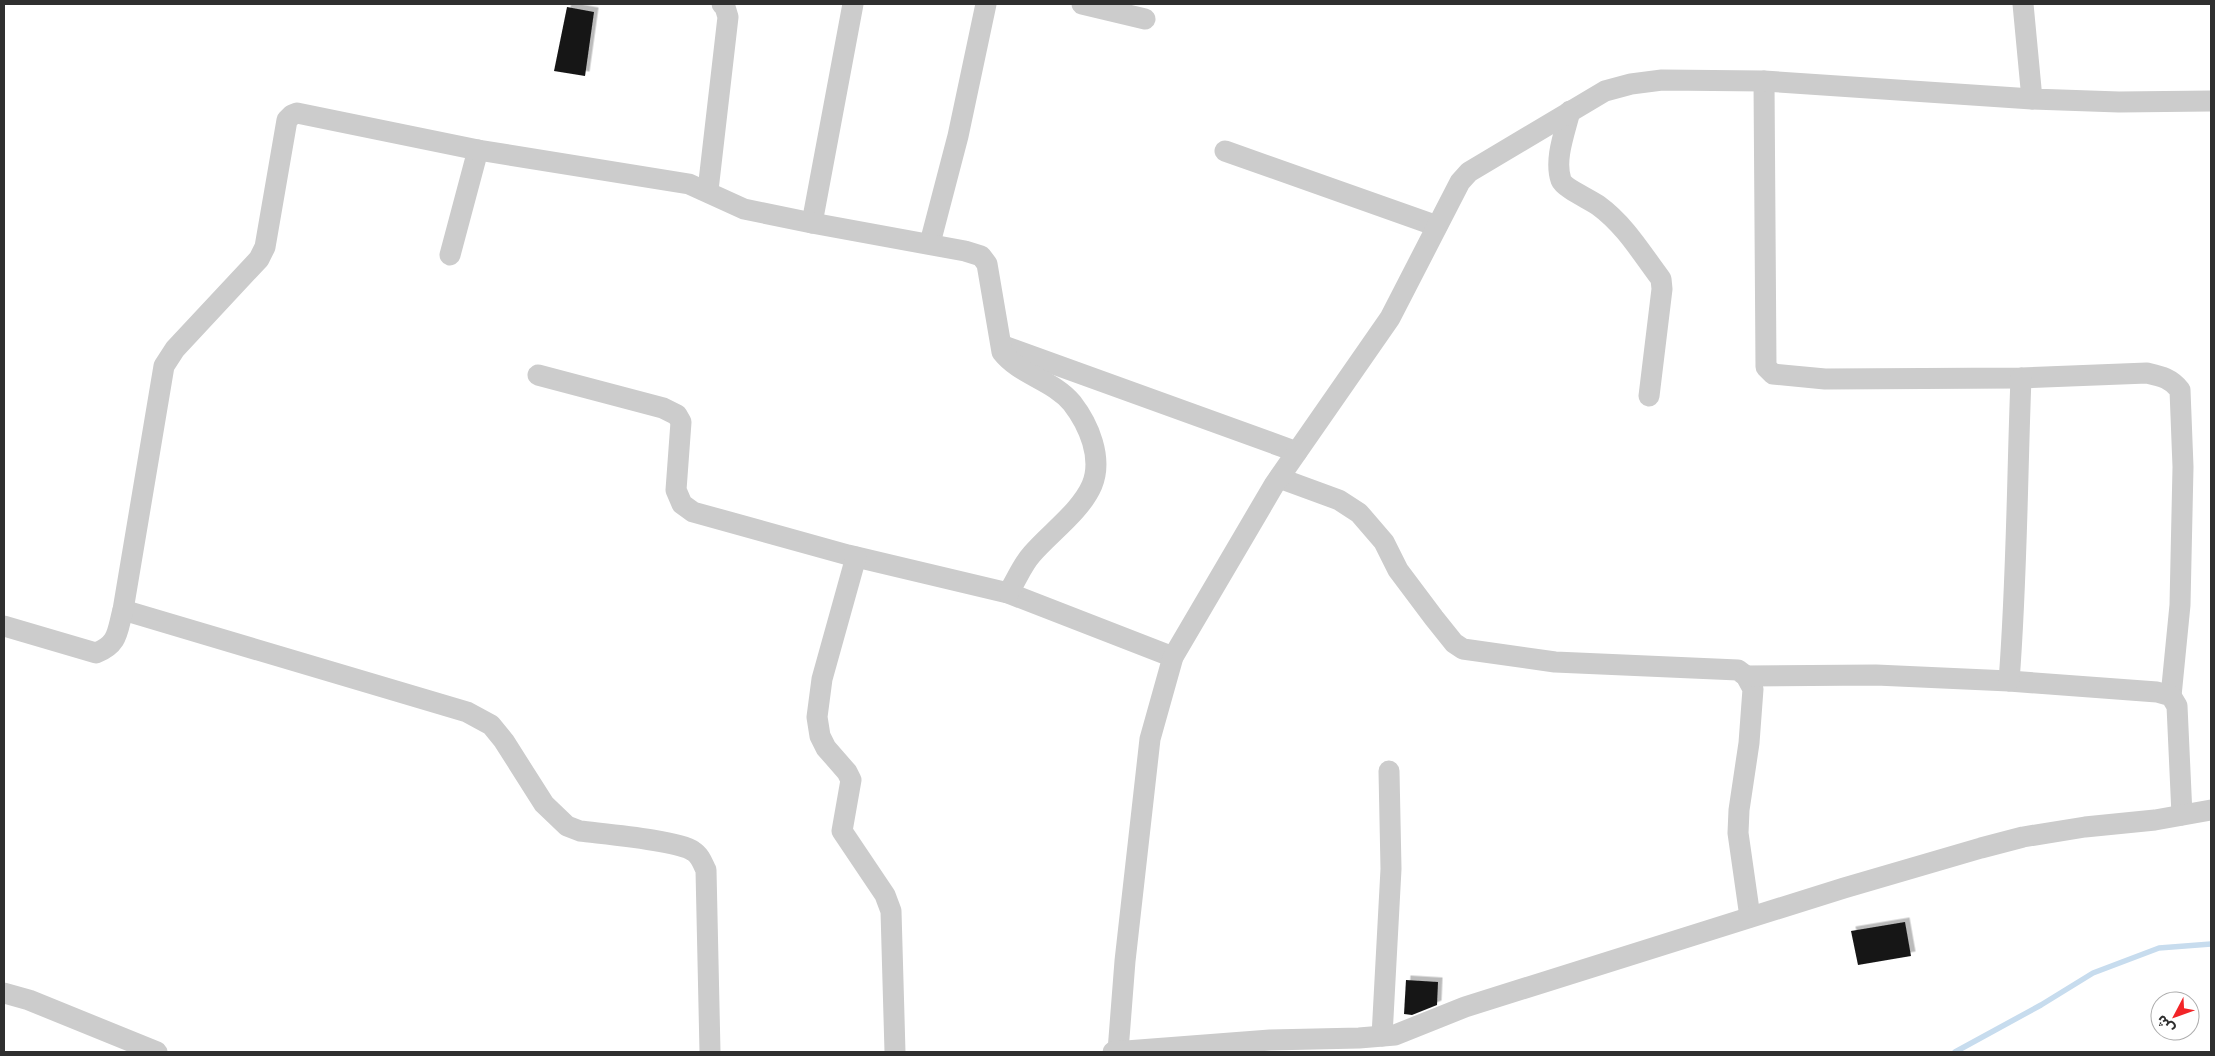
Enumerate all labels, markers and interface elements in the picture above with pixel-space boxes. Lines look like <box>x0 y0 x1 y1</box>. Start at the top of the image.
north arrow <box>2150 991 2200 1041</box>
text: ش <box>2153 1012 2178 1037</box>

